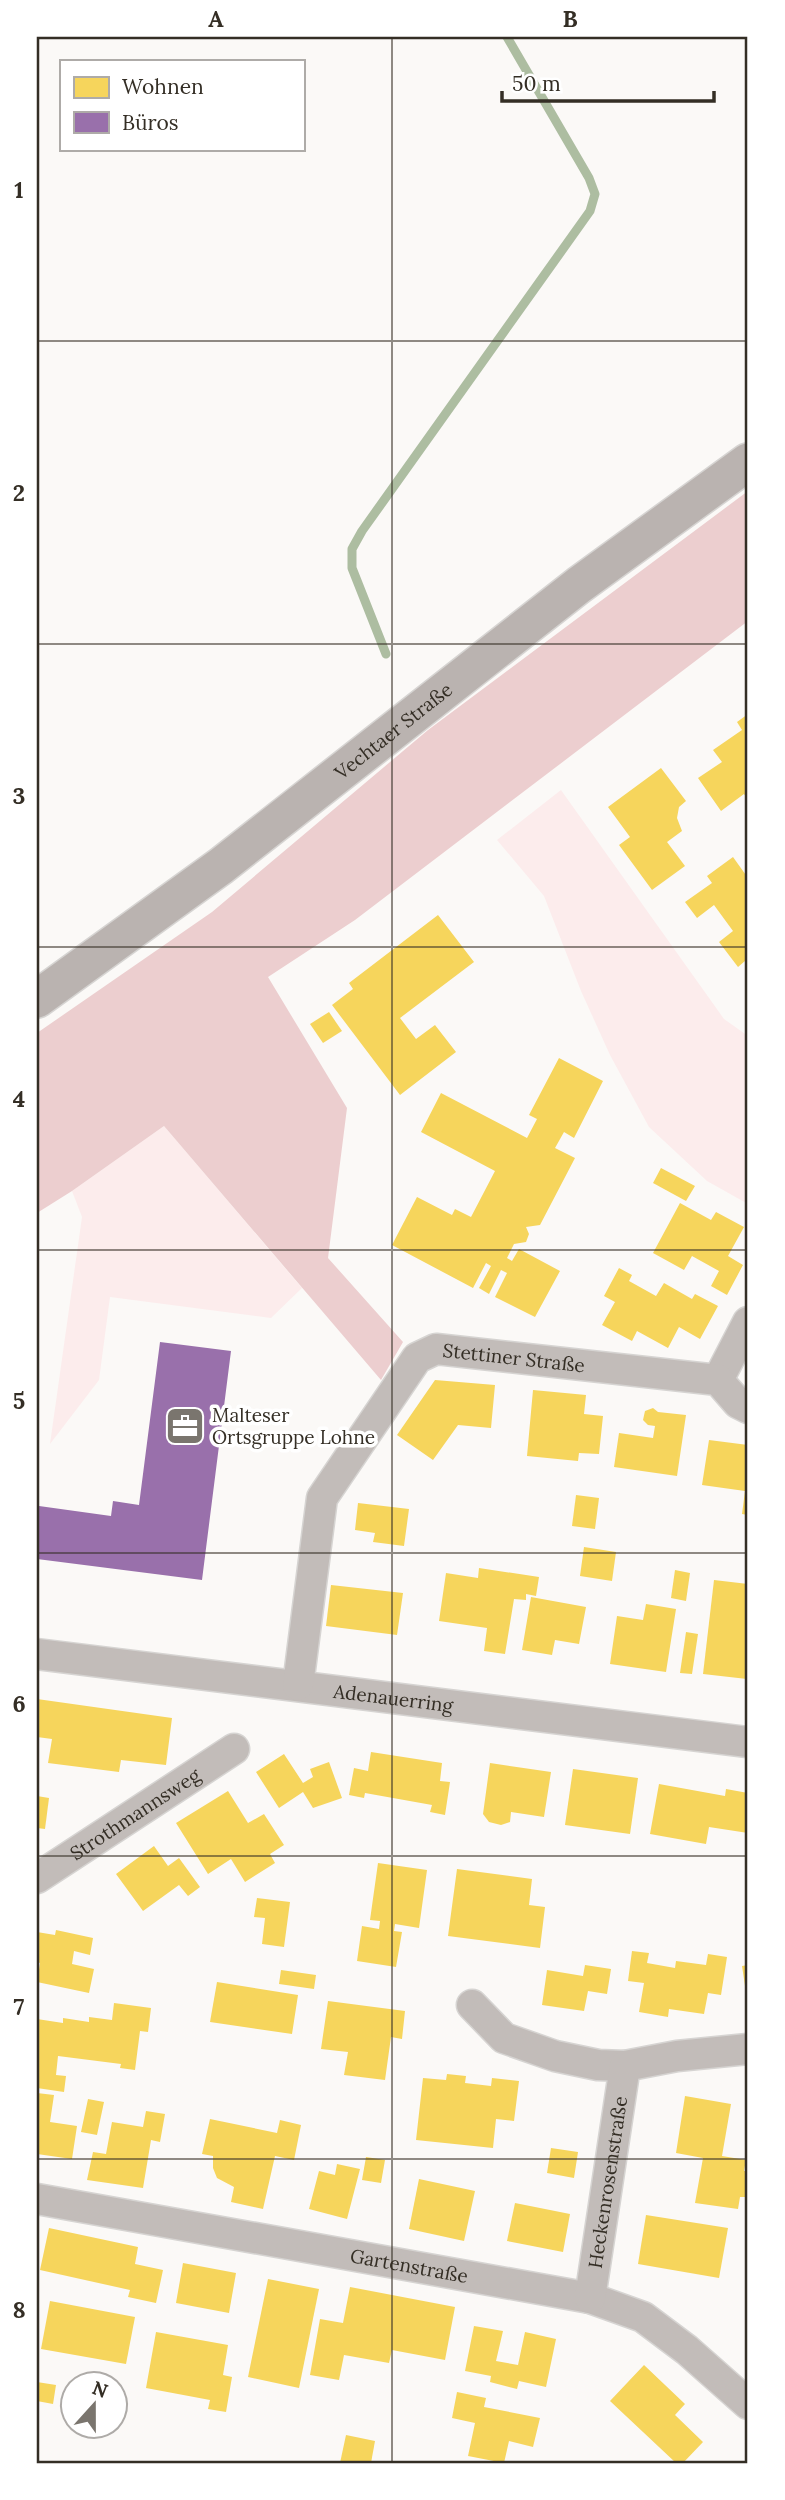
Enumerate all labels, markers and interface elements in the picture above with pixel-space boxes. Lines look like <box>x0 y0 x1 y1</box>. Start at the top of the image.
text: A <box>208 4 224 33</box>
text: B <box>562 4 578 33</box>
legend <box>60 60 304 150</box>
scale bar <box>502 60 713 104</box>
text: 50 m <box>512 70 561 97</box>
text: Wohnen <box>122 73 204 100</box>
text: Büros <box>122 109 178 136</box>
text: 1 <box>14 175 24 204</box>
text: 2 <box>13 478 25 507</box>
street label: Vechtaer Straße <box>329 677 457 785</box>
text: 3 <box>13 781 25 810</box>
text: 4 <box>13 1084 25 1113</box>
street label: Stettiner Straße <box>441 1338 586 1377</box>
text: 5 <box>13 1386 25 1415</box>
place label: Malteser Ortsgruppe Lohne <box>212 1403 375 1449</box>
office icon: Malteser Ortsgruppe Lohne <box>164 1405 206 1447</box>
street label: Adenauerring <box>331 1679 455 1717</box>
text: 6 <box>12 1689 26 1718</box>
street label: Strothmannsweg <box>65 1762 205 1865</box>
text: 7 <box>14 1992 25 2021</box>
street label: Heckenrosenstraße <box>583 2095 632 2270</box>
street label: Gartenstraße <box>348 2243 470 2288</box>
text: 8 <box>12 2295 26 2324</box>
north arrow <box>60 2370 130 2440</box>
text: N <box>89 2375 112 2403</box>

